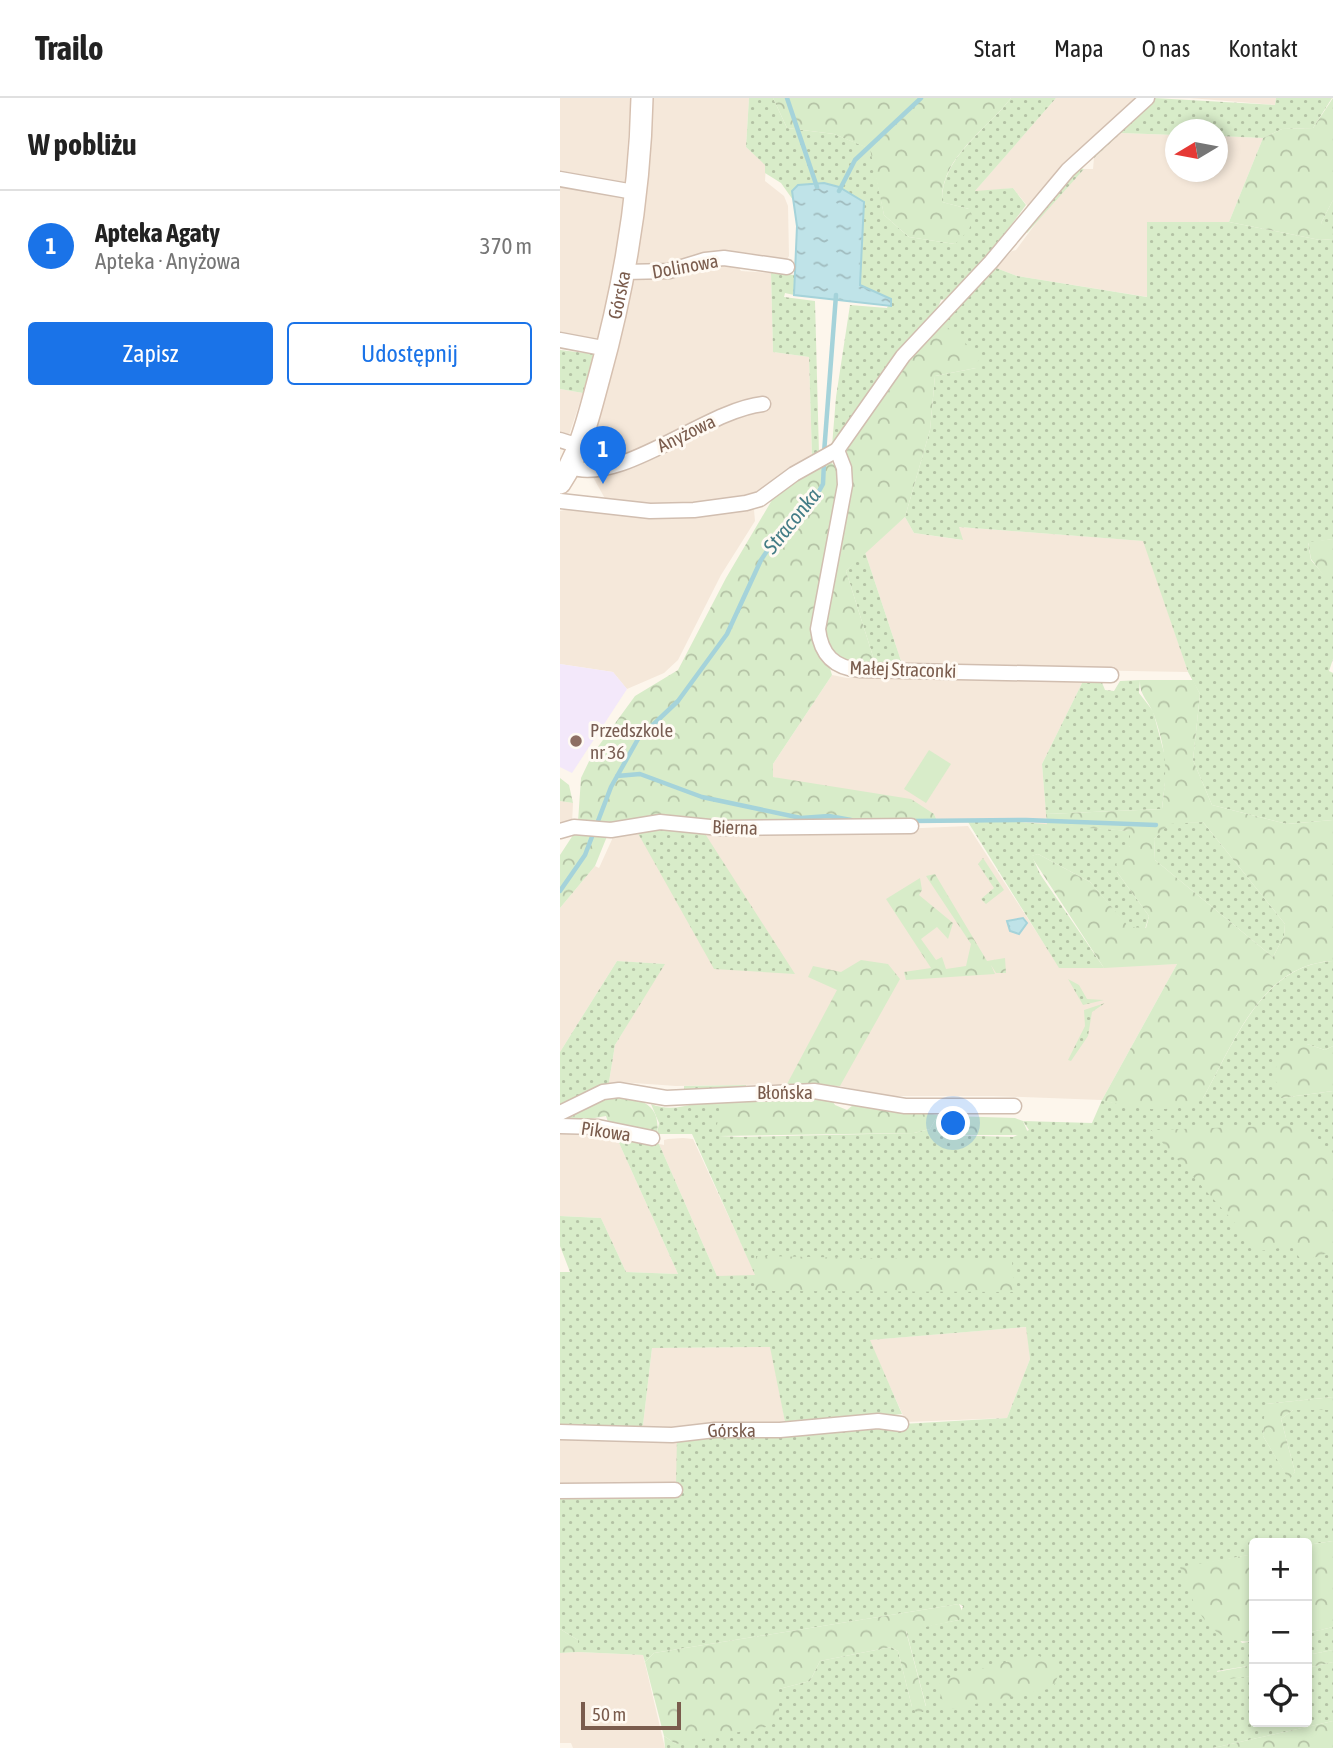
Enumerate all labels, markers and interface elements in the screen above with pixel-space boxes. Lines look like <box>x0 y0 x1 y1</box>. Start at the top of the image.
text: Trailo <box>35 29 103 67</box>
text: Start <box>974 35 1016 62</box>
text: Mapa <box>1054 35 1104 62</box>
text: O nas <box>1142 35 1190 62</box>
text: Kontakt <box>1228 35 1298 62</box>
north arrow <box>1165 119 1228 182</box>
text: W pobliżu <box>28 127 137 161</box>
text: Apteka Agaty <box>95 218 220 248</box>
text: 1 <box>46 233 56 259</box>
text: 370 m <box>480 233 532 259</box>
text: Apteka · Anyżowa <box>95 248 241 274</box>
street label: Dolinowa <box>650 249 720 283</box>
street label: Górska <box>603 269 635 321</box>
button: Zapisz <box>28 322 273 385</box>
button: Udostępnij <box>287 322 532 385</box>
street label: Anyżowa <box>653 410 719 456</box>
pin: 1 <box>580 426 626 484</box>
water label: Straconka <box>757 483 825 558</box>
street label: Małej Straconki <box>849 656 957 682</box>
place label: Przedszkole nr 36 <box>590 719 673 763</box>
marker: Przedszkole nr 36 <box>568 733 584 749</box>
street label: Bierna <box>712 815 758 839</box>
street label: Błońska <box>757 1081 813 1103</box>
your location <box>936 1106 970 1140</box>
street label: Pikowa <box>580 1117 632 1145</box>
street label: Górska <box>706 1419 756 1442</box>
map controls <box>1249 1538 1312 1727</box>
button: + <box>1249 1538 1312 1601</box>
button: − <box>1249 1601 1312 1664</box>
button: locate <box>1249 1664 1312 1727</box>
scale bar <box>581 1699 681 1731</box>
text: 50 m <box>592 1703 626 1725</box>

